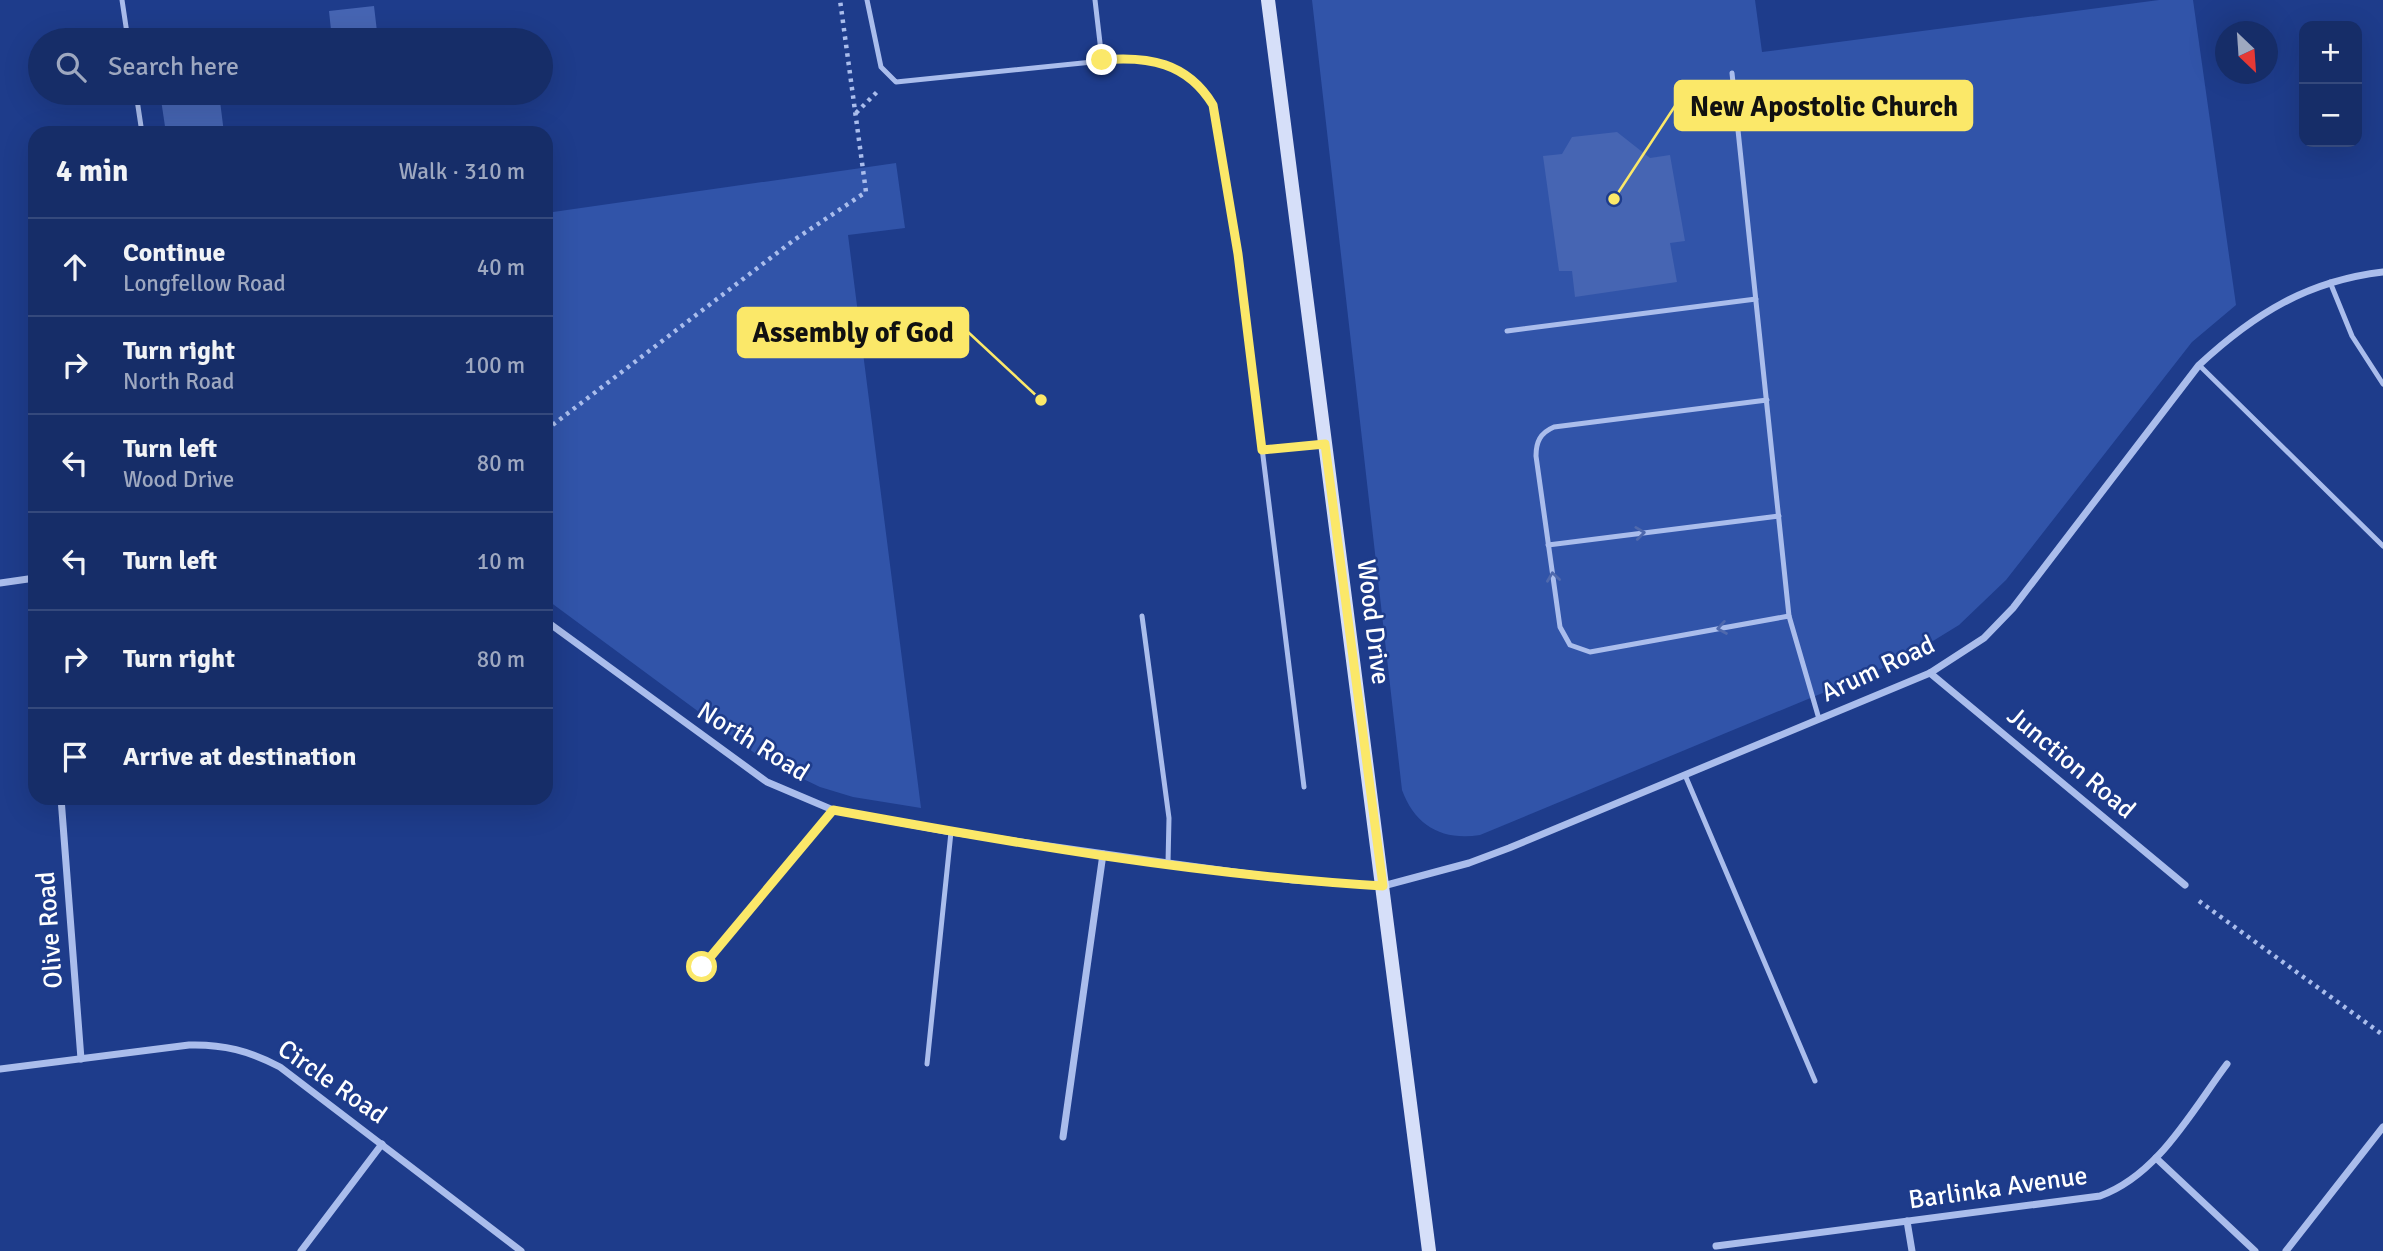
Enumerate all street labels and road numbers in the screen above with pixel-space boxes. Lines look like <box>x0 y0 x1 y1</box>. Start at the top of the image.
street label: Wood Drive <box>1349 558 1397 686</box>
street label: Arum Road <box>1816 629 1940 709</box>
street label: North Road <box>691 695 815 789</box>
street label: Junction Road <box>2000 700 2142 826</box>
street label: Olive Road <box>30 870 70 990</box>
street label: Circle Road <box>271 1033 393 1131</box>
street label: Barlinka Avenue <box>1906 1160 2090 1216</box>

